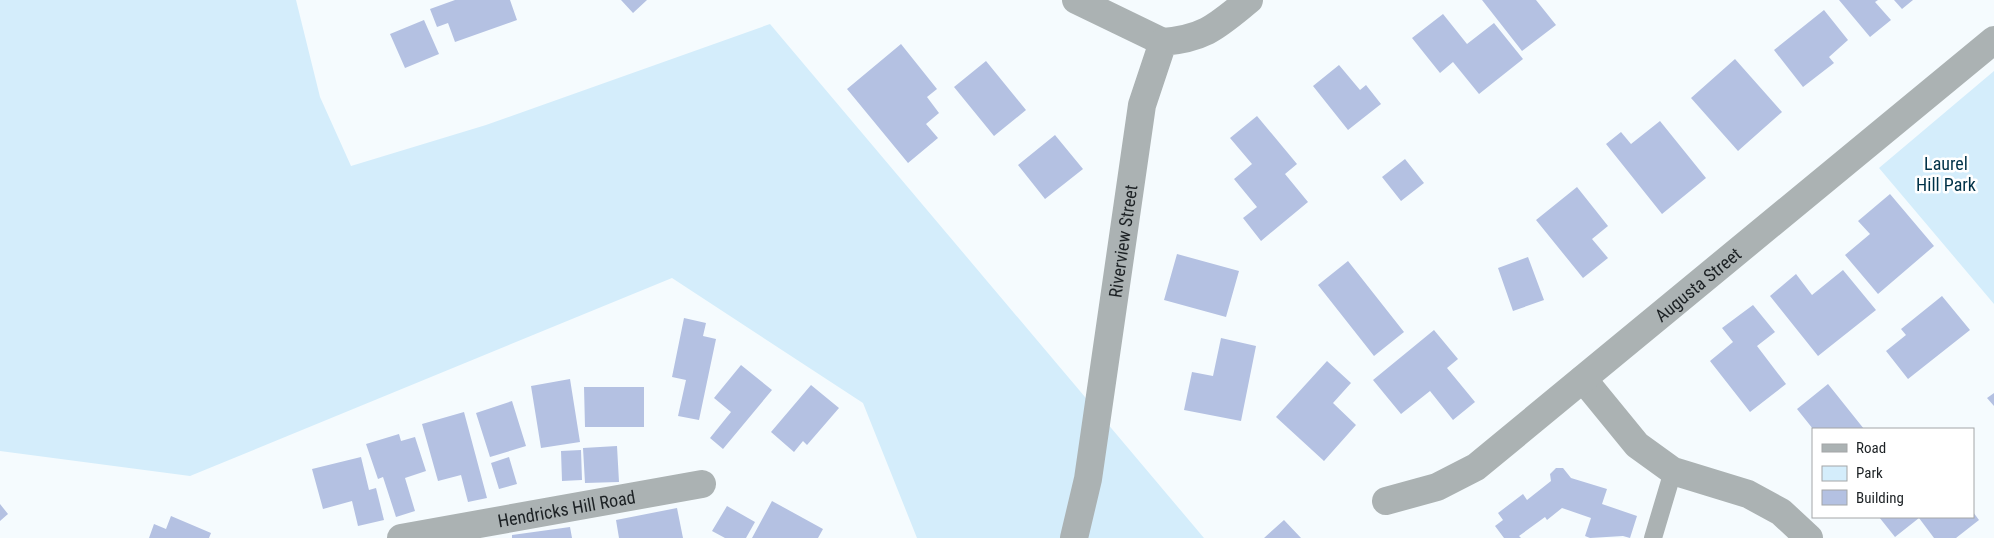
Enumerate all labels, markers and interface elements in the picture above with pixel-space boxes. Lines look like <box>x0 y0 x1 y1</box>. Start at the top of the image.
park label: Laurel Hill Park <box>1916 153 1976 195</box>
street label: Riverview Street <box>1104 183 1141 299</box>
street label: Augusta Street <box>1650 243 1745 326</box>
legend <box>1812 428 1974 518</box>
text: Road <box>1856 439 1886 457</box>
text: Park <box>1856 464 1883 482</box>
street label: Hendricks Hill Road <box>496 486 637 531</box>
text: Building <box>1856 489 1904 507</box>

